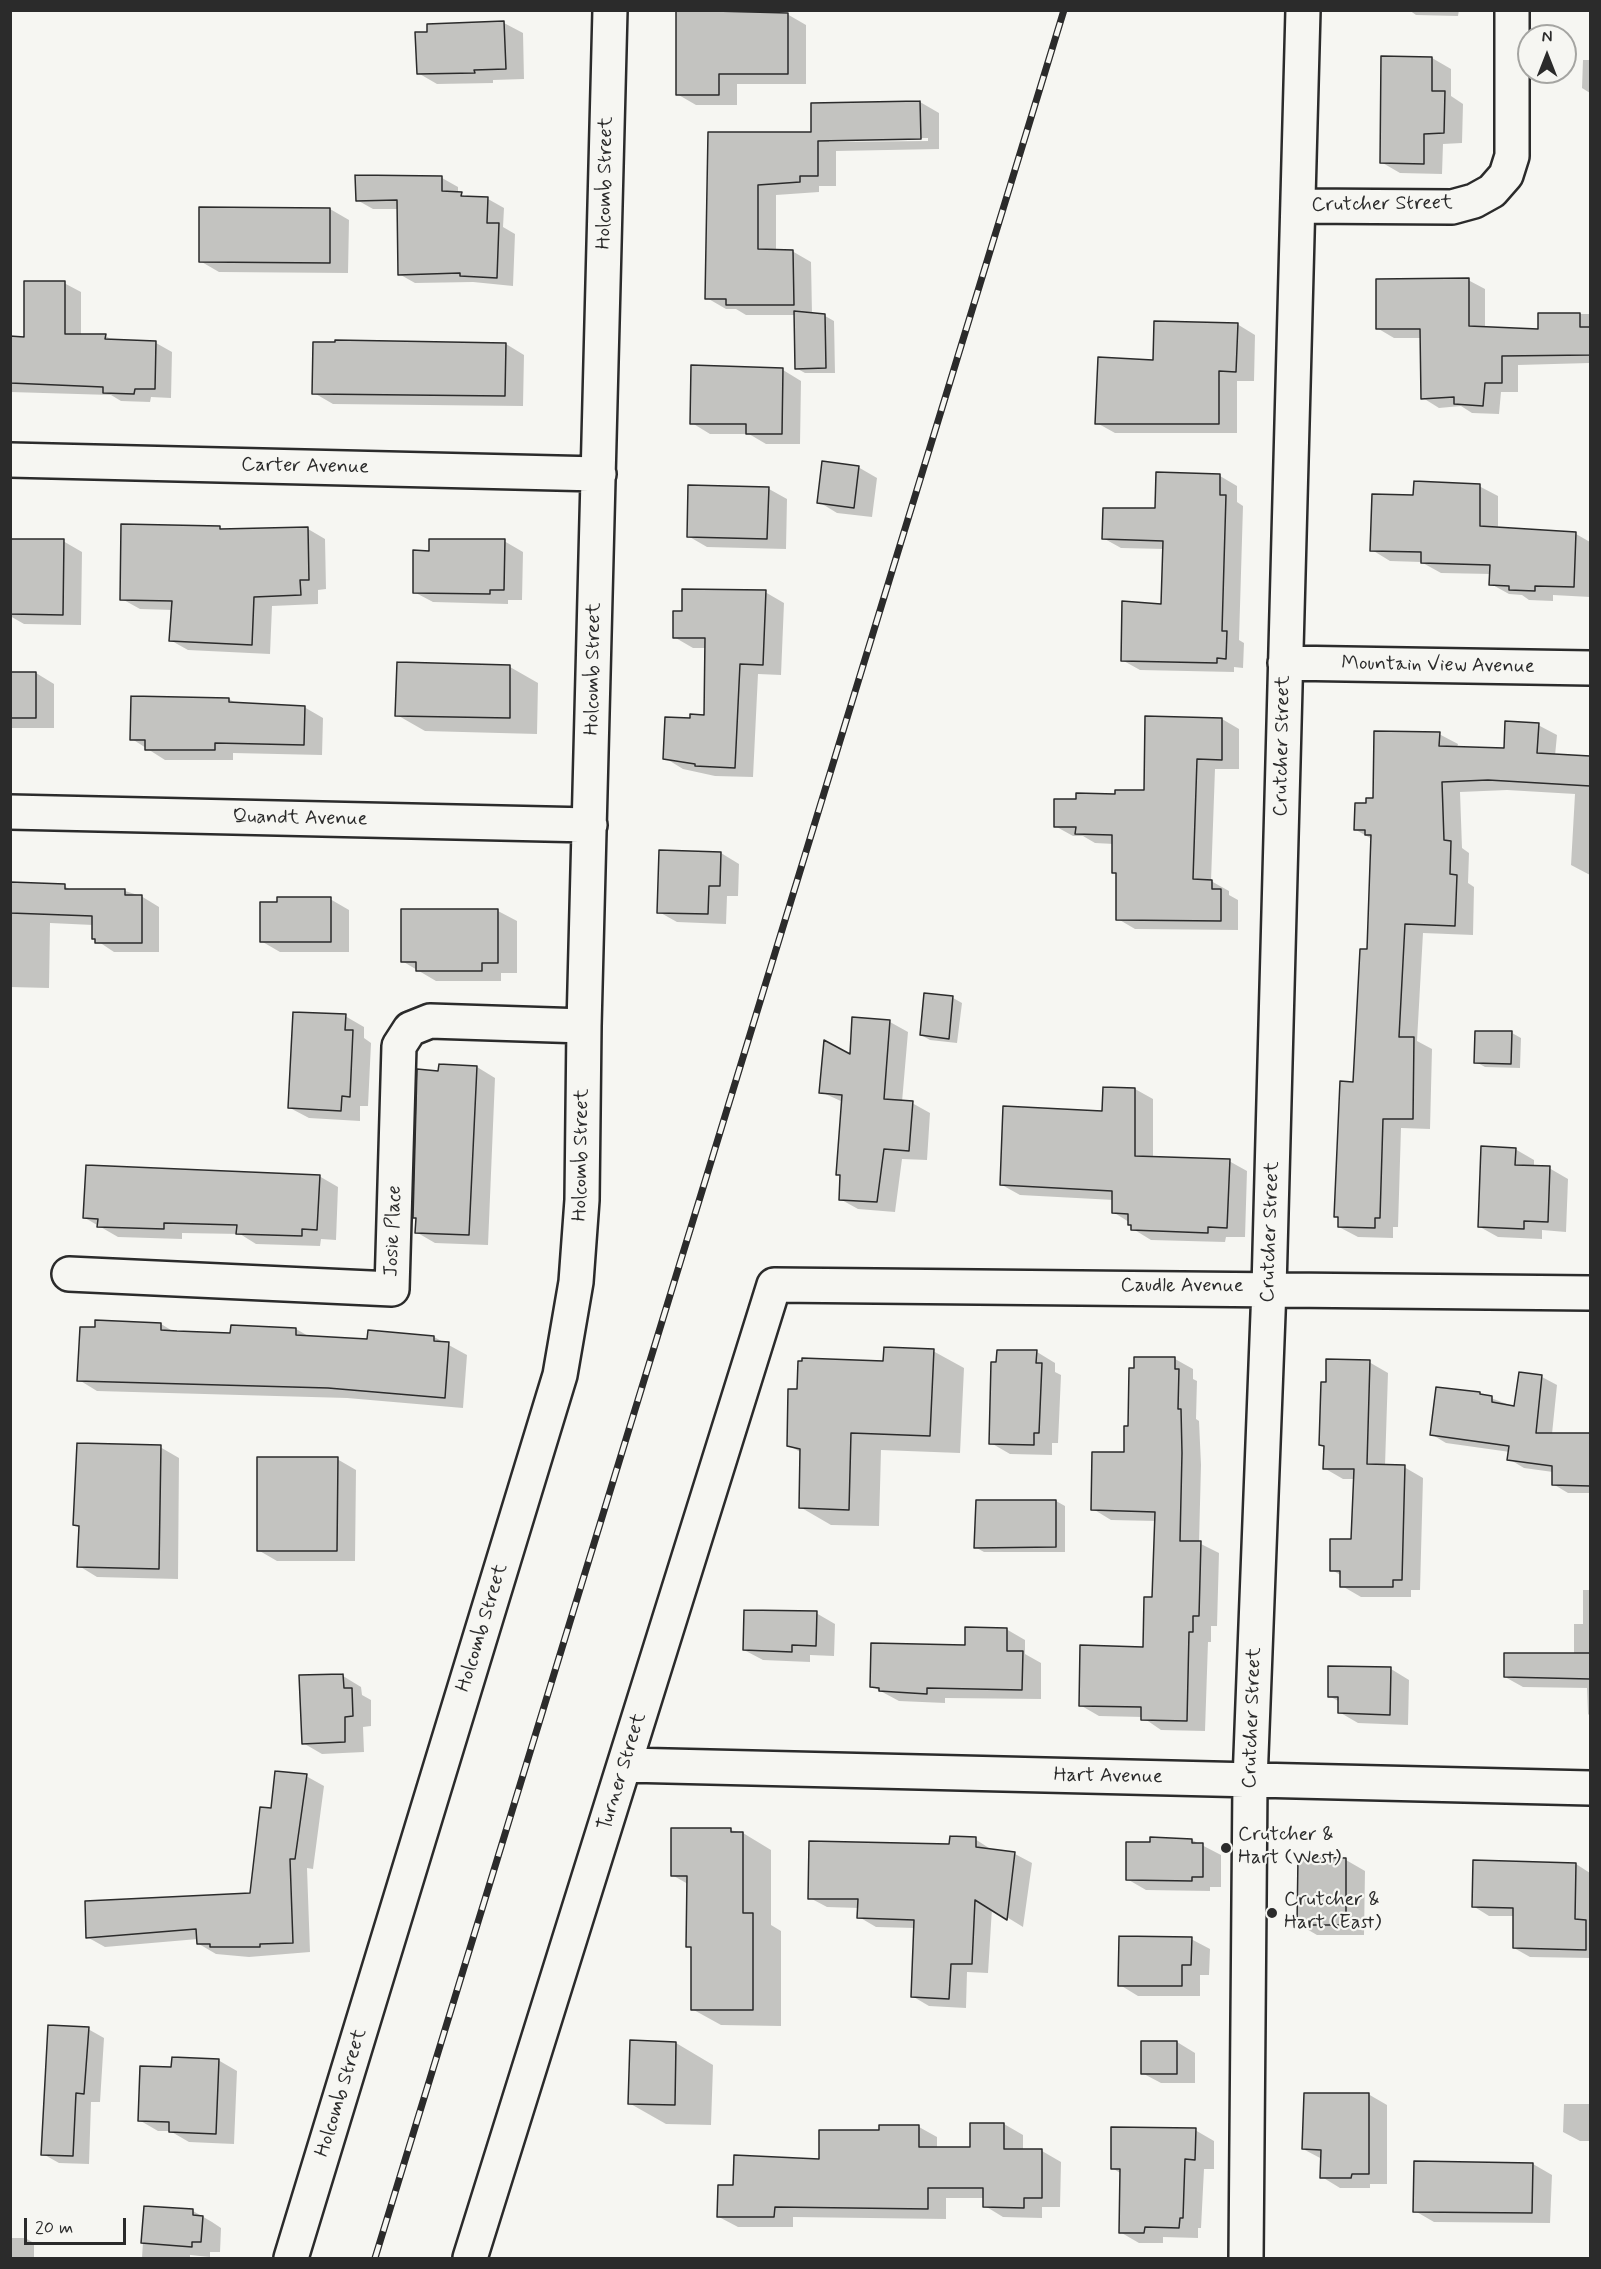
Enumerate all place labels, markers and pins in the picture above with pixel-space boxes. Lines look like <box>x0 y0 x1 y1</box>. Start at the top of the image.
place label: Crutcher & Hart (West) <box>1238 1824 1341 1871</box>
marker: Crutcher & Hart (West) <box>1219 1841 1233 1855</box>
place label: Crutcher & Hart (East) <box>1284 1889 1381 1936</box>
marker: Crutcher & Hart (East) <box>1265 1906 1279 1920</box>

